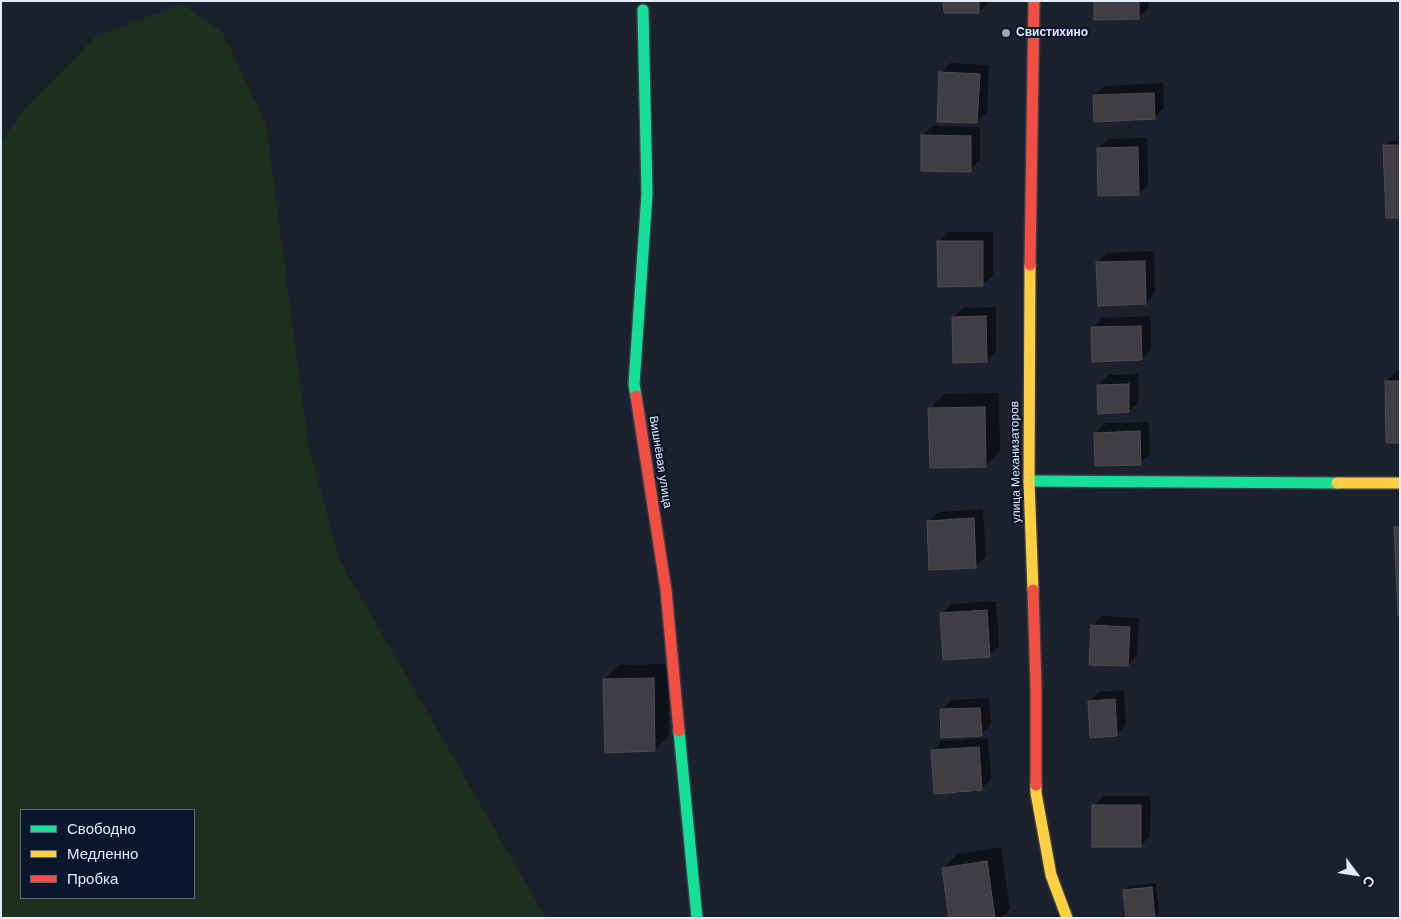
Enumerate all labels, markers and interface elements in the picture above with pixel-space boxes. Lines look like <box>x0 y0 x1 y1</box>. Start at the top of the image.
place label: Свистихино <box>1016 26 1088 40</box>
marker: Свистихино <box>1000 27 1012 39</box>
street label: улица Механизаторов <box>1008 401 1024 523</box>
street label: Вишнёвая улица <box>646 415 674 509</box>
legend <box>20 809 195 899</box>
text: Свободно <box>67 819 136 839</box>
text: Медленно <box>67 844 138 864</box>
north arrow <box>1331 849 1381 899</box>
text: Пробка <box>67 869 118 889</box>
text: С <box>1359 873 1379 891</box>

